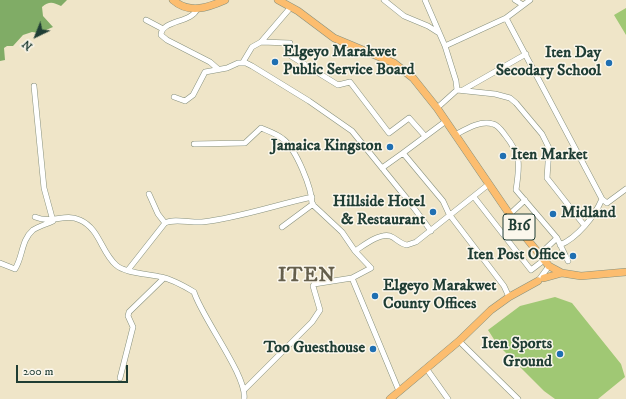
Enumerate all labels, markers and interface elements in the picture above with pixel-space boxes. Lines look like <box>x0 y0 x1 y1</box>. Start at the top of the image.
north arrow <box>16 16 56 56</box>
text: N <box>20 37 36 53</box>
place label: Elgeyo Marakwet Public Service Board <box>283 43 415 81</box>
place label: Iten Day Secodary School <box>496 44 601 82</box>
marker: Elgeyo Marakwet Public Service Board <box>270 57 280 67</box>
marker: Iten Day Secodary School <box>604 58 614 68</box>
place label: Jamaica Kingston <box>271 137 382 157</box>
marker: Jamaica Kingston <box>385 142 395 152</box>
place label: Iten Market <box>511 146 588 166</box>
marker: Iten Market <box>498 151 508 161</box>
place label: Hillside Hotel & Restaurant <box>333 193 425 231</box>
place label: Midland <box>561 204 616 224</box>
marker: Hillside Hotel & Restaurant <box>428 207 438 217</box>
marker: Midland <box>548 209 558 219</box>
road number: B16 <box>503 214 535 240</box>
place label: Iten Post Office <box>467 246 565 266</box>
marker: Iten Post Office <box>568 251 578 261</box>
district label: ITEN <box>278 265 336 289</box>
place label: Elgeyo Marakwet County Offices <box>383 277 496 315</box>
marker: Elgeyo Marakwet County Offices <box>370 291 380 301</box>
place label: Iten Sports Ground <box>482 335 552 373</box>
place label: Too Guesthouse <box>264 339 365 359</box>
marker: Too Guesthouse <box>368 344 378 354</box>
marker: Iten Sports Ground <box>555 349 565 359</box>
scale bar <box>18 357 130 383</box>
text: 200 m <box>23 364 53 379</box>

